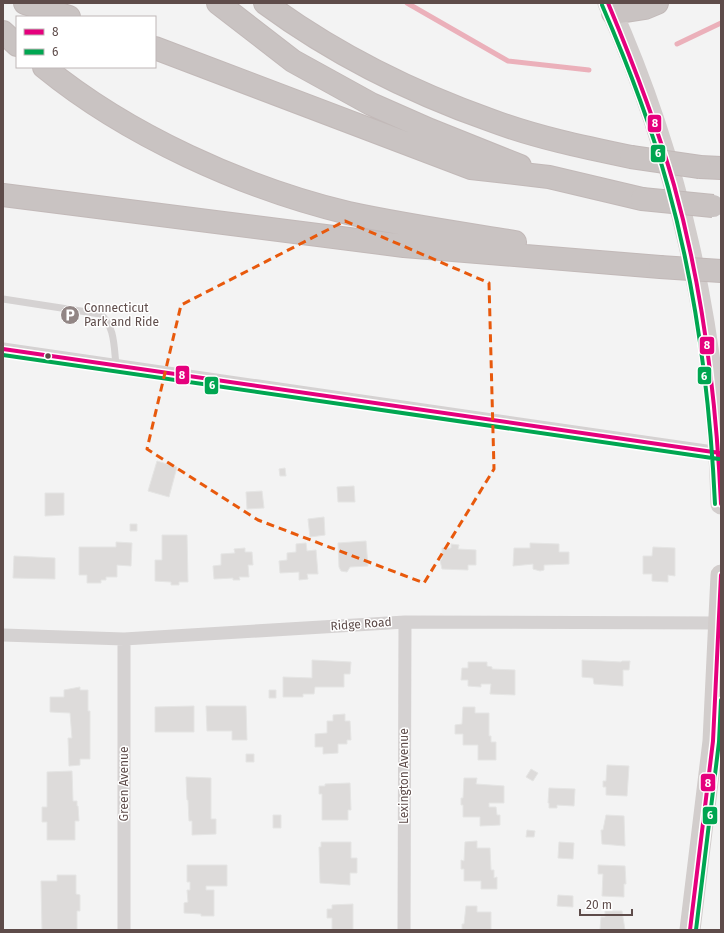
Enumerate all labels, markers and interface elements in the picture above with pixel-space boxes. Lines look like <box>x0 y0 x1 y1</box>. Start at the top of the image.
legend <box>16 16 156 68</box>
text: 8 <box>52 25 59 39</box>
text: 6 <box>52 45 58 59</box>
line badge: 8 <box>647 114 662 133</box>
text: 8 <box>652 117 659 130</box>
line badge: 6 <box>650 144 666 163</box>
text: 6 <box>655 147 661 160</box>
place label: Connecticut Park and Ride <box>84 301 159 329</box>
parking icon: Connecticut Park and Ride <box>59 304 81 326</box>
line badge: 8 <box>699 336 715 355</box>
text: 8 <box>704 339 711 352</box>
unlabelled marker <box>43 351 53 361</box>
line badge: 8 <box>175 365 190 385</box>
line badge: 6 <box>697 366 712 385</box>
text: 8 <box>179 369 186 382</box>
text: 6 <box>701 370 707 383</box>
line badge: 6 <box>204 376 219 395</box>
text: 6 <box>209 379 215 392</box>
street label: Ridge Road <box>330 615 392 633</box>
street label: Lexington Avenue <box>397 728 411 824</box>
street label: Green Avenue <box>117 747 131 821</box>
line badge: 8 <box>700 773 716 792</box>
text: 8 <box>705 777 712 790</box>
line badge: 6 <box>702 806 718 825</box>
text: 6 <box>707 809 713 822</box>
scale bar <box>580 891 632 917</box>
text: 20 m <box>586 898 612 912</box>

